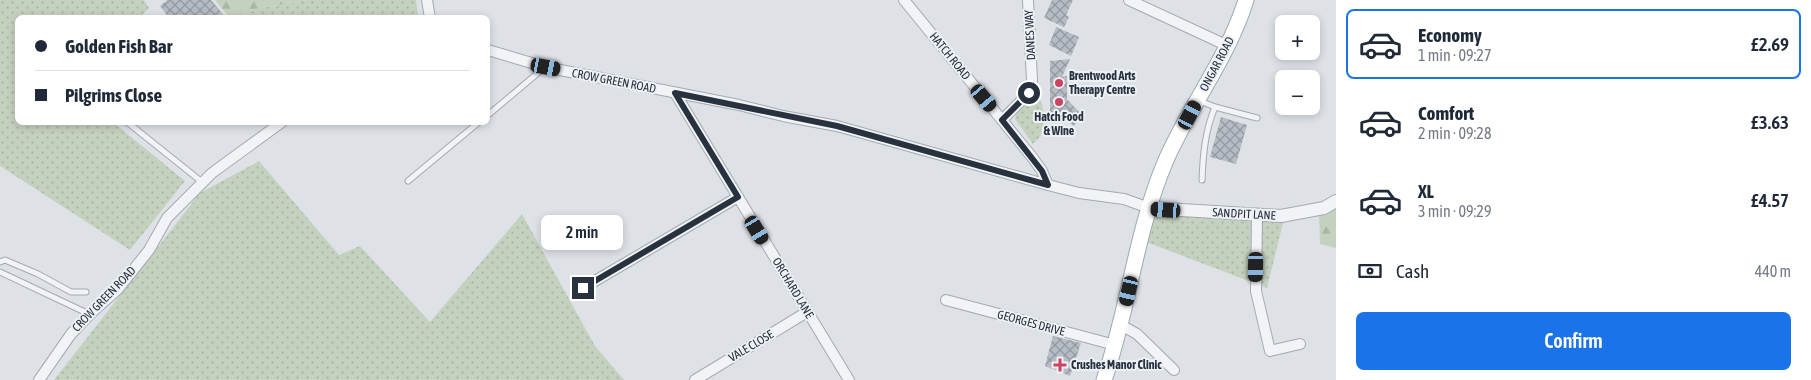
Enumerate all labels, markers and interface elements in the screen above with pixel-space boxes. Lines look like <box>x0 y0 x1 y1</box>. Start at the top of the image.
street label: DANES WAY <box>1022 9 1038 61</box>
map controls <box>1275 15 1320 115</box>
button: + <box>1275 15 1320 60</box>
icon: car <box>1358 22 1403 67</box>
text: Economy <box>1418 24 1482 46</box>
street label: HATCH ROAD <box>927 29 974 83</box>
text: £2.69 <box>1751 33 1789 55</box>
street label: ONGAR ROAD <box>1197 34 1237 94</box>
text: Golden Fish Bar <box>65 35 172 57</box>
text: 1 min · 09:27 <box>1418 46 1491 64</box>
car <box>529 57 562 77</box>
street label: CROW GREEN ROAD <box>571 66 657 96</box>
place label: Brentwood Arts Therapy Centre <box>1069 69 1136 97</box>
button: − <box>1275 70 1320 115</box>
marker: Brentwood Arts Therapy Centre <box>1053 77 1065 89</box>
car <box>968 82 999 114</box>
route start <box>1018 82 1040 104</box>
text: Pilgrims Close <box>65 84 162 106</box>
marker: Hatch Food & Wine <box>1053 96 1065 108</box>
car <box>1176 98 1203 132</box>
icon: car <box>1358 100 1403 145</box>
text: Comfort <box>1418 102 1474 124</box>
place label: Hatch Food & Wine <box>1034 110 1084 138</box>
text: £3.63 <box>1751 111 1789 133</box>
text: 2 min · 09:28 <box>1418 124 1491 142</box>
icon: car <box>1358 178 1403 223</box>
text: XL <box>1418 180 1434 202</box>
text: £4.57 <box>1751 189 1789 211</box>
car <box>1150 201 1181 219</box>
text: 3 min · 09:29 <box>1418 202 1491 220</box>
street label: SANDPIT LANE <box>1212 205 1276 223</box>
car <box>742 213 771 247</box>
callout: 2 min <box>542 216 624 250</box>
text: 2 min <box>566 223 598 241</box>
car <box>1248 252 1263 282</box>
street label: ORCHARD LANE <box>769 255 817 321</box>
icon: cash <box>1356 257 1384 285</box>
text: Cash <box>1396 260 1429 282</box>
text: 440 m <box>1755 262 1791 280</box>
street label: CROW GREEN ROAD <box>69 263 139 335</box>
car <box>1118 275 1139 307</box>
route end <box>572 277 594 299</box>
street label: GEORGES DRIVE <box>996 307 1066 339</box>
button: Confirm <box>1356 312 1791 370</box>
street label: VALE CLOSE <box>726 327 776 365</box>
marker: Crushes Manor Clinic <box>1053 358 1067 372</box>
place label: Crushes Manor Clinic <box>1071 358 1162 372</box>

